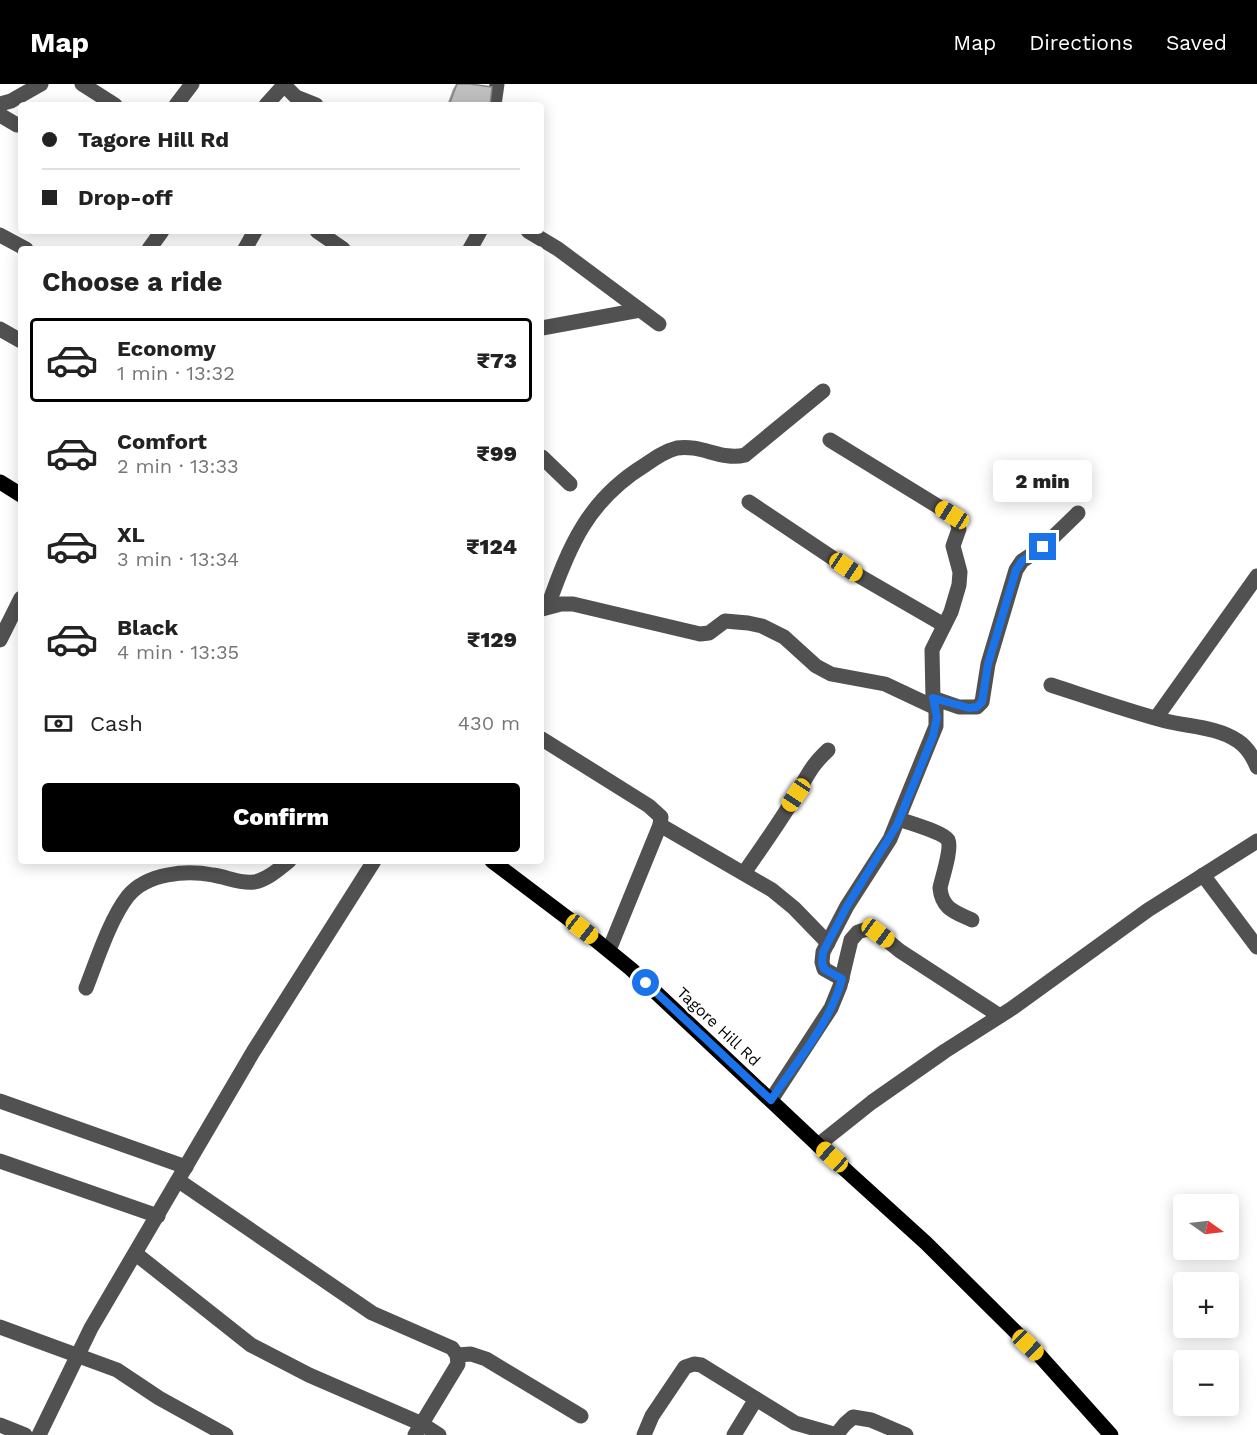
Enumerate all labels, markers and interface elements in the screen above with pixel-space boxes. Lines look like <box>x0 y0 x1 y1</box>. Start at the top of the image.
text: Map <box>30 26 89 59</box>
text: Map <box>953 30 996 55</box>
text: Directions <box>1029 30 1133 55</box>
text: Saved <box>1166 30 1227 55</box>
text: Tagore Hill Rd <box>78 127 229 152</box>
text: Drop-off <box>78 185 173 210</box>
text: Choose a ride <box>42 266 222 298</box>
icon: car <box>45 333 99 387</box>
text: Economy <box>117 336 216 361</box>
text: ₹73 <box>477 348 517 373</box>
text: 1 min · 13:32 <box>117 361 235 385</box>
icon: car <box>45 426 99 480</box>
text: Comfort <box>117 429 207 454</box>
text: ₹99 <box>476 441 517 466</box>
text: 2 min · 13:33 <box>117 454 239 478</box>
callout: 2 min <box>994 460 1092 502</box>
text: 2 min <box>1015 469 1070 493</box>
car <box>932 498 972 532</box>
icon: car <box>45 519 99 573</box>
text: XL <box>117 522 145 547</box>
route end <box>1029 533 1056 560</box>
text: ₹124 <box>466 534 517 559</box>
text: 3 min · 13:34 <box>117 547 239 571</box>
car <box>826 549 866 585</box>
icon: car <box>45 612 99 666</box>
text: Black <box>117 615 178 640</box>
text: ₹129 <box>467 627 517 652</box>
text: 4 min · 13:35 <box>117 640 239 664</box>
icon: cash <box>42 707 75 740</box>
text: Cash <box>90 711 143 736</box>
text: 430 m <box>458 711 520 735</box>
car <box>778 775 814 815</box>
button: Confirm <box>42 783 520 852</box>
car <box>562 911 602 947</box>
car <box>858 915 898 951</box>
route start <box>632 969 659 996</box>
street label: Tagore Hill Rd <box>673 983 764 1070</box>
car <box>813 1138 851 1176</box>
north arrow <box>1173 1194 1239 1260</box>
map controls <box>1173 1194 1239 1416</box>
button: + <box>1173 1272 1239 1338</box>
car <box>1009 1326 1047 1364</box>
button: − <box>1173 1350 1239 1416</box>

